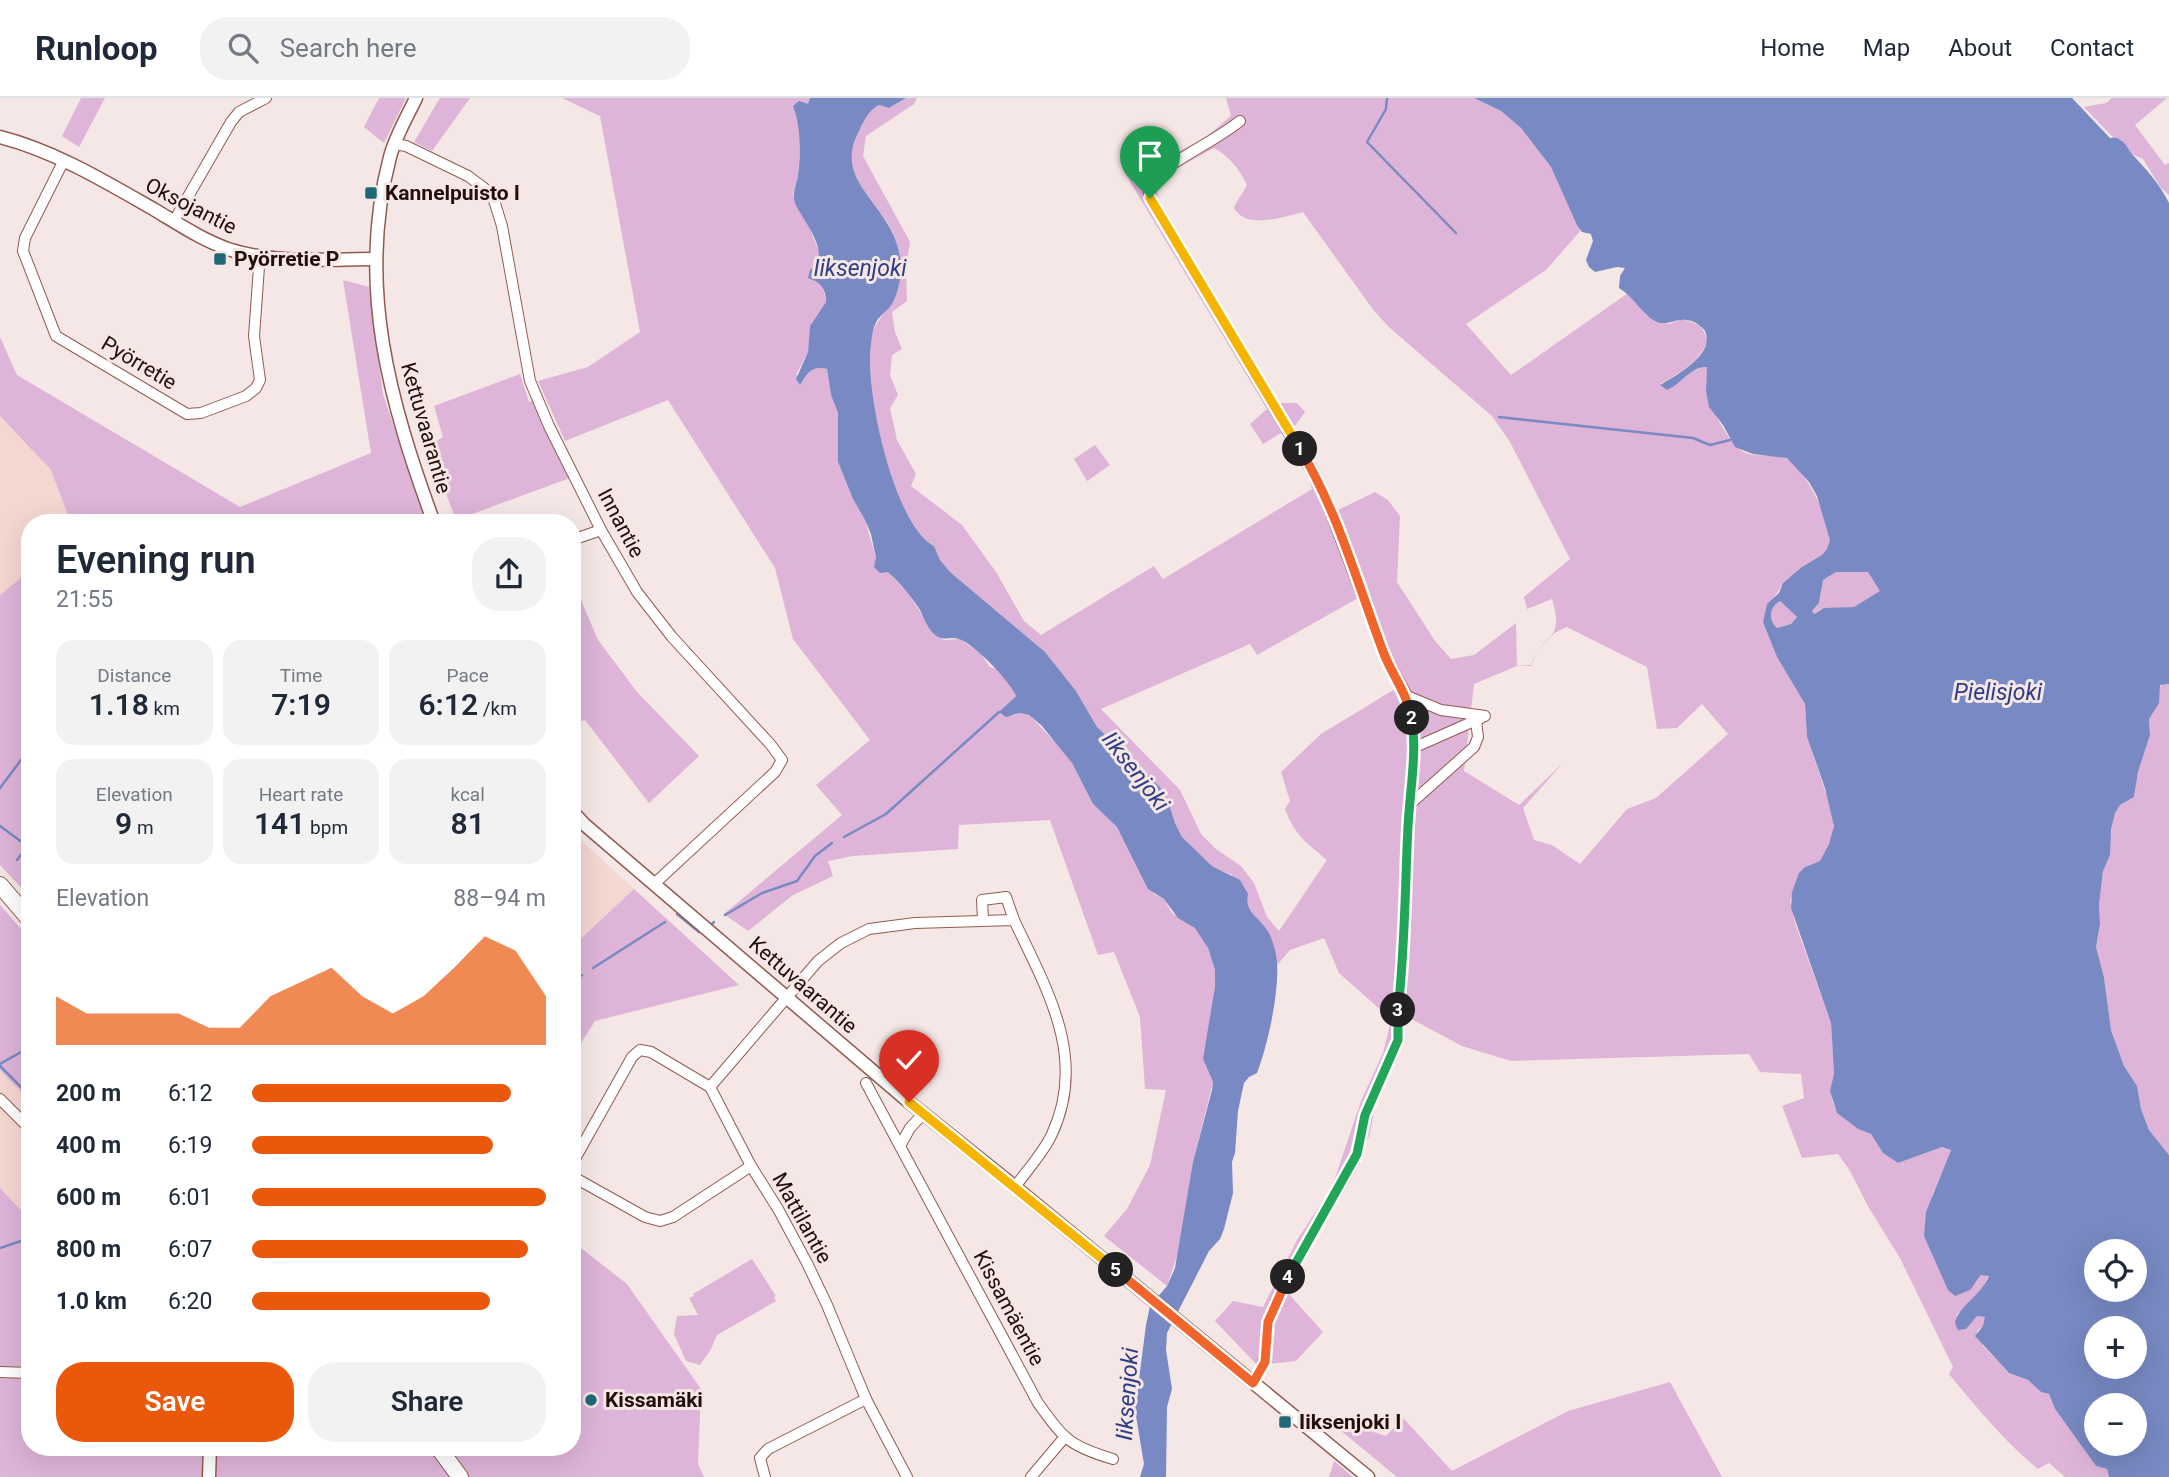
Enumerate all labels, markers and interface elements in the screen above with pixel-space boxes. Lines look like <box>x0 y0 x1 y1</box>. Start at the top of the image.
search box <box>200 17 690 80</box>
text: Runloop <box>35 29 158 68</box>
icon: search <box>224 29 262 67</box>
text: Search here <box>280 33 416 63</box>
text: Home <box>1760 34 1825 62</box>
text: Map <box>1863 34 1910 62</box>
text: About <box>1948 34 2012 62</box>
text: Contact <box>2050 34 2134 62</box>
pin <box>1120 126 1180 198</box>
icon: arrive <box>1131 137 1169 175</box>
street label: Oksojantie <box>141 173 241 239</box>
place label: Kannelpuisto I <box>385 181 520 205</box>
marker: Kannelpuisto I <box>363 185 379 201</box>
place label: Pyörretie P <box>234 247 339 271</box>
marker: Pyörretie P <box>212 251 228 267</box>
water label: Iiksenjoki <box>813 255 907 282</box>
street label: Pyörretie <box>97 331 181 395</box>
street label: Kettuvaarantie <box>396 360 456 496</box>
pin: 1 <box>1282 432 1318 466</box>
text: 1 <box>1294 437 1305 460</box>
street label: Innantie <box>593 484 649 562</box>
button: share <box>472 537 546 611</box>
text: Evening run <box>56 538 256 582</box>
text: 21:55 <box>56 586 113 613</box>
text: Distance <box>97 664 171 687</box>
text: Time <box>280 664 322 687</box>
text: Pace <box>447 664 489 687</box>
water label: Pielisjoki <box>1954 679 2043 706</box>
text: 1.18 <box>89 687 149 722</box>
text: 7:19 <box>271 687 331 722</box>
text: 6:12 <box>418 687 478 722</box>
text: km <box>149 697 180 720</box>
text: /km <box>478 697 517 720</box>
pin: 2 <box>1394 700 1430 736</box>
text: 2 <box>1406 706 1417 729</box>
water label: Iiksenjoki <box>1096 726 1175 817</box>
text: Elevation <box>96 783 173 806</box>
text: Heart rate <box>259 783 343 806</box>
text: kcal <box>450 783 485 806</box>
text: 9 <box>115 806 132 841</box>
text: 141 <box>254 806 305 841</box>
text: 81 <box>451 806 485 841</box>
text: m <box>132 816 154 839</box>
text: bpm <box>305 816 348 839</box>
text: Elevation <box>56 885 149 912</box>
text: 88–94 m <box>453 885 546 912</box>
street label: Kettuvaarantie <box>744 932 862 1038</box>
pin: 3 <box>1380 992 1416 1028</box>
text: 3 <box>1392 998 1403 1021</box>
pin <box>879 1030 939 1102</box>
icon: check <box>890 1041 928 1079</box>
text: 200 m <box>56 1080 121 1107</box>
text: 6:12 <box>168 1080 212 1107</box>
text: 400 m <box>56 1132 121 1159</box>
text: 6:19 <box>168 1132 212 1159</box>
street label: Mattilantie <box>767 1169 837 1267</box>
text: 600 m <box>56 1184 121 1211</box>
text: 6:01 <box>168 1184 212 1211</box>
text: 800 m <box>56 1236 121 1263</box>
text: 6:07 <box>168 1236 212 1263</box>
map controls <box>2084 1239 2147 1456</box>
button: locate <box>2084 1239 2147 1302</box>
street label: Kissamäentie <box>969 1246 1049 1370</box>
pin: 5 <box>1098 1252 1134 1288</box>
text: 5 <box>1110 1258 1121 1281</box>
pin: 4 <box>1270 1260 1306 1294</box>
text: 4 <box>1282 1265 1293 1288</box>
text: 1.0 km <box>56 1288 127 1315</box>
text: 6:20 <box>168 1288 212 1315</box>
button: + <box>2084 1316 2147 1379</box>
water label: Iiksenjoki <box>1111 1346 1144 1441</box>
button: Save <box>56 1362 294 1442</box>
button: Share <box>308 1362 546 1442</box>
place label: Kissamäki <box>605 1388 703 1412</box>
marker: Kissamäki <box>583 1392 599 1408</box>
button: − <box>2084 1393 2147 1456</box>
place label: Iiksenjoki I <box>1299 1410 1401 1434</box>
marker: Iiksenjoki I <box>1277 1414 1293 1430</box>

